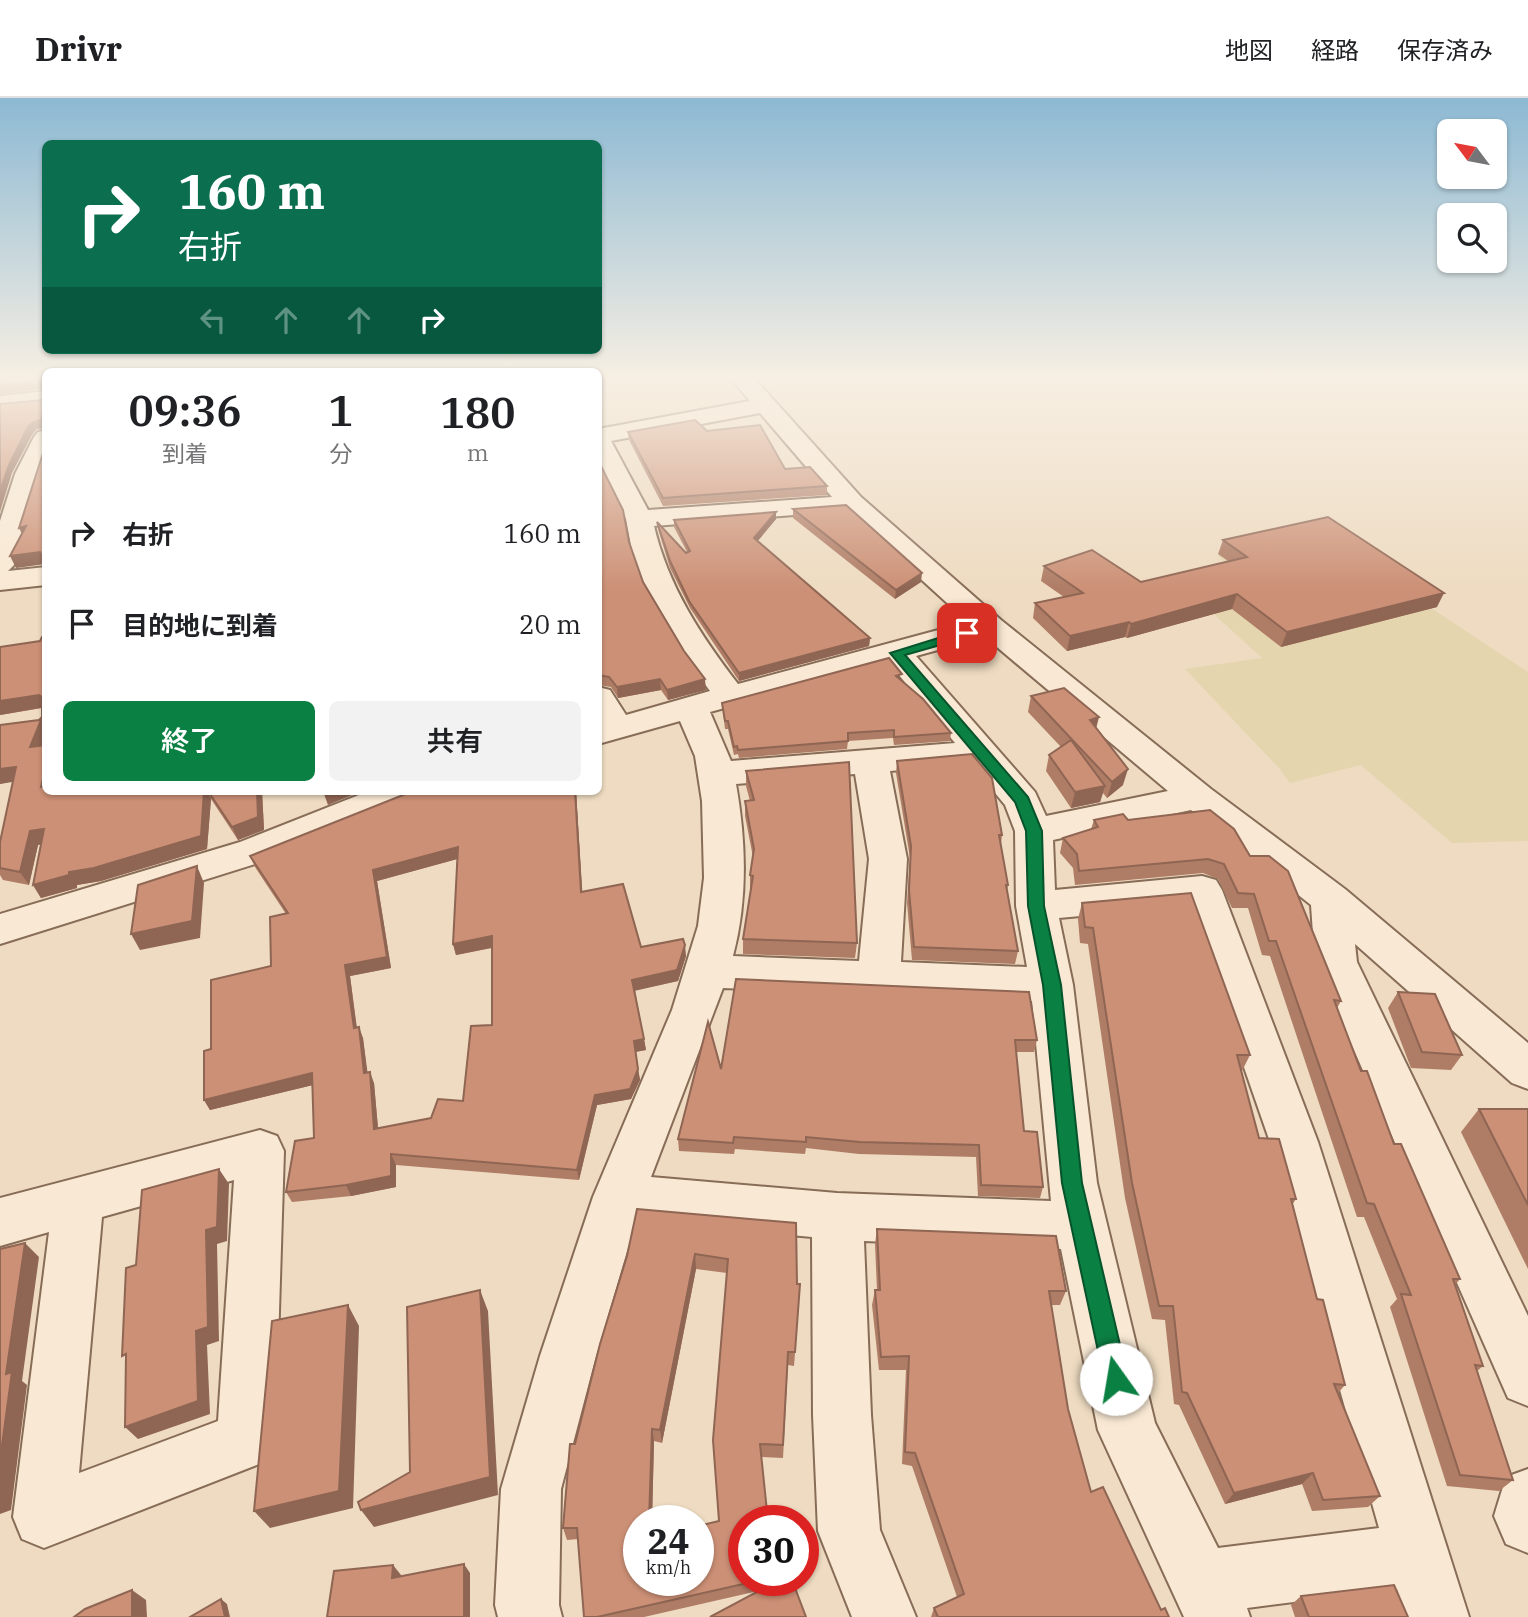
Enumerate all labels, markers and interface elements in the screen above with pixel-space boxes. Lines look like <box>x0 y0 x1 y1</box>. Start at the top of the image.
text: Drivr <box>35 27 122 70</box>
text: 地図 <box>1225 34 1273 66</box>
text: 経路 <box>1311 34 1359 66</box>
text: 保存済み <box>1397 34 1493 66</box>
north arrow <box>1437 119 1507 189</box>
map controls <box>1437 119 1507 273</box>
text: 160 m <box>178 159 325 222</box>
icon: right <box>63 168 154 259</box>
button: search <box>1437 203 1507 273</box>
text: 右折 <box>178 225 242 267</box>
icon: left <box>194 301 232 339</box>
icon: ahead <box>267 301 305 339</box>
icon: ahead <box>340 301 378 339</box>
icon: right <box>413 301 451 339</box>
text: 09:36 <box>128 383 242 438</box>
text: 1 <box>328 383 353 438</box>
text: 180 <box>440 385 516 440</box>
text: m <box>467 437 489 467</box>
text: 到着 <box>162 438 208 468</box>
text: 分 <box>329 438 352 468</box>
icon: right <box>63 514 101 552</box>
text: 160 m <box>503 516 581 550</box>
text: 右折 <box>122 517 174 551</box>
pin <box>937 603 997 663</box>
icon: arrive <box>63 605 101 643</box>
text: 20 m <box>519 607 581 641</box>
text: 目的地に到着 <box>122 608 278 642</box>
icon: arrive <box>948 614 986 652</box>
button: 終了 <box>63 701 315 781</box>
button: 共有 <box>329 701 581 781</box>
position arrow <box>1079 1342 1153 1416</box>
speed limit sign: 30 <box>728 1505 819 1596</box>
text: 24 <box>647 1518 690 1564</box>
text: km/h <box>646 1556 691 1579</box>

